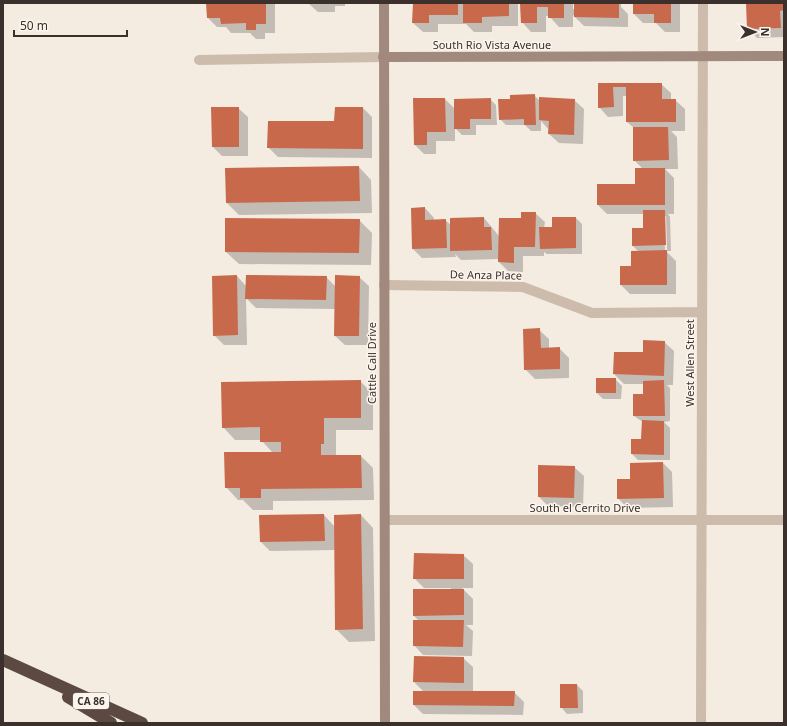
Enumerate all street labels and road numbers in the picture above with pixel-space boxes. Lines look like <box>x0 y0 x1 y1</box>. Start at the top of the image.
street label: South Rio Vista Avenue <box>433 37 551 52</box>
street label: De Anza Place <box>450 266 522 283</box>
street label: West Allen Street <box>682 319 697 407</box>
street label: Cattle Call Drive <box>364 322 379 404</box>
street label: South el Cerrito Drive <box>530 500 640 515</box>
road number: CA 86 <box>73 693 109 709</box>

